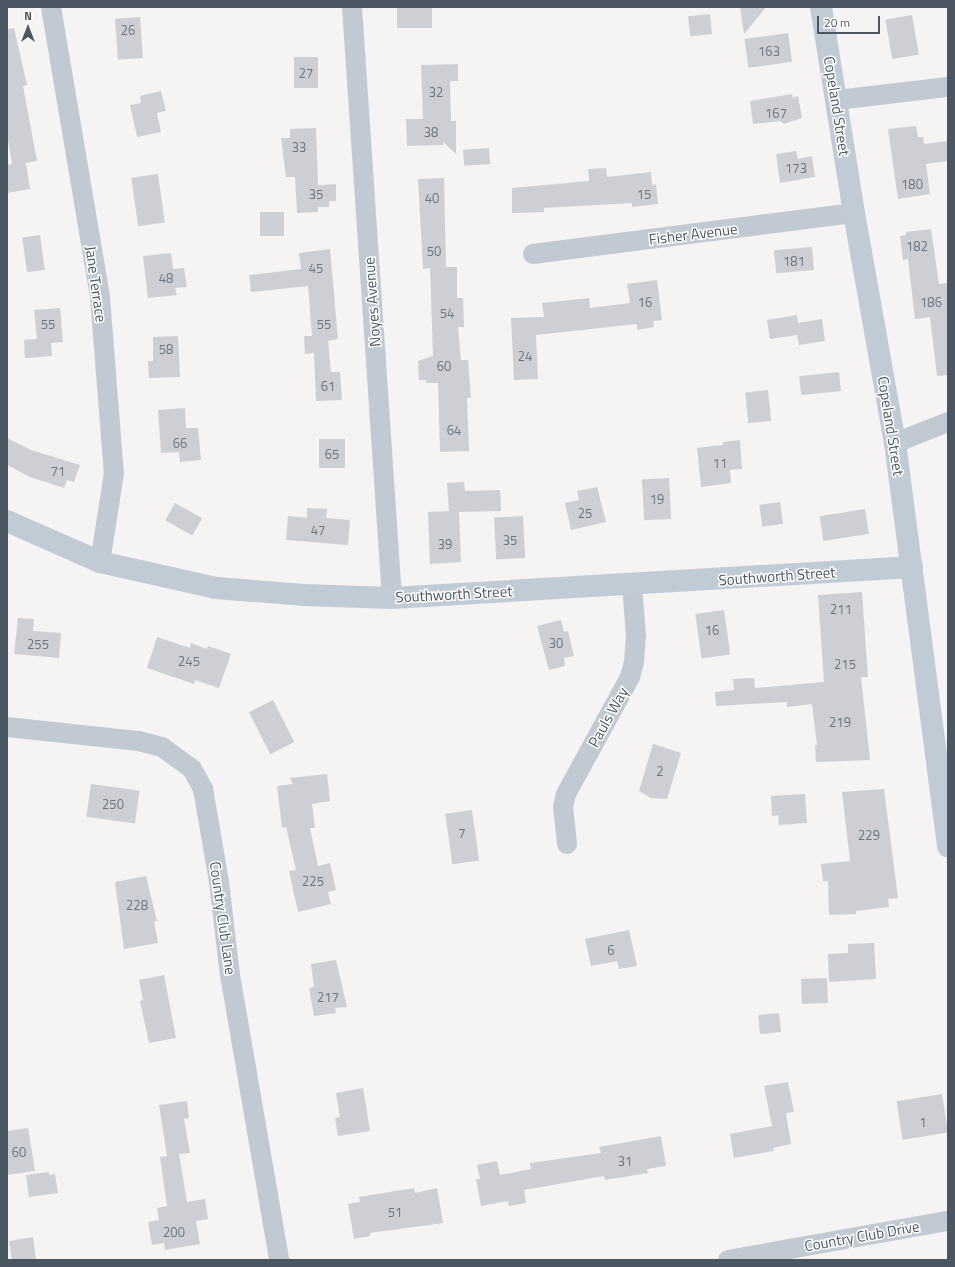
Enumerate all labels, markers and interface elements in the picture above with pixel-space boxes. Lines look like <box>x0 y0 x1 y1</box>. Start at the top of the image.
north arrow <box>8 8 48 48</box>
text: N <box>24 8 32 24</box>
scale bar <box>819 8 882 34</box>
text: 20 m <box>824 13 850 32</box>
house number: 26 <box>121 22 135 38</box>
house number: 163 <box>758 43 780 59</box>
street label: Copeland Street <box>820 55 854 157</box>
house number: 27 <box>299 65 313 81</box>
house number: 32 <box>429 84 443 100</box>
house number: 167 <box>765 105 787 121</box>
house number: 38 <box>424 124 438 140</box>
house number: 33 <box>292 139 306 155</box>
house number: 173 <box>785 160 807 176</box>
house number: 180 <box>901 176 923 192</box>
house number: 35 <box>309 186 323 202</box>
house number: 15 <box>637 186 651 202</box>
house number: 40 <box>425 190 439 206</box>
street label: Fisher Avenue <box>648 220 738 248</box>
house number: 182 <box>906 238 928 254</box>
house number: 50 <box>427 243 441 259</box>
street label: Jane Terrace <box>82 245 110 323</box>
house number: 181 <box>783 253 805 269</box>
street label: Noyes Avenue <box>360 257 384 347</box>
house number: 45 <box>309 260 323 276</box>
house number: 48 <box>159 270 173 286</box>
house number: 16 <box>638 294 652 310</box>
house number: 186 <box>920 294 942 310</box>
house number: 54 <box>440 305 454 321</box>
house number: 55 <box>41 316 55 332</box>
house number: 55 <box>317 316 331 332</box>
house number: 58 <box>159 341 173 357</box>
house number: 24 <box>518 348 532 364</box>
house number: 60 <box>437 358 451 374</box>
street label: Copeland Street <box>874 375 908 477</box>
house number: 61 <box>321 378 335 394</box>
house number: 64 <box>447 422 461 438</box>
house number: 66 <box>173 435 187 451</box>
house number: 65 <box>325 446 339 462</box>
house number: 11 <box>713 455 727 471</box>
house number: 71 <box>51 463 65 479</box>
house number: 19 <box>650 491 664 507</box>
house number: 25 <box>578 505 592 521</box>
house number: 47 <box>311 522 325 538</box>
house number: 35 <box>503 532 517 548</box>
house number: 39 <box>438 536 452 552</box>
street label: Southworth Street <box>718 563 836 589</box>
street label: Southworth Street <box>395 582 513 606</box>
house number: 211 <box>830 601 852 617</box>
house number: 16 <box>705 622 719 638</box>
house number: 30 <box>549 635 563 651</box>
house number: 255 <box>27 636 49 652</box>
house number: 245 <box>178 653 200 669</box>
house number: 215 <box>834 656 856 672</box>
street label: Pauls Way <box>584 684 632 750</box>
house number: 219 <box>829 714 851 730</box>
house number: 2 <box>656 763 664 779</box>
house number: 250 <box>102 796 124 812</box>
house number: 7 <box>458 825 466 841</box>
house number: 229 <box>858 827 880 843</box>
street label: Country Club Lane <box>206 860 240 976</box>
house number: 225 <box>302 873 324 889</box>
house number: 228 <box>126 897 148 913</box>
house number: 6 <box>607 942 615 958</box>
house number: 217 <box>317 989 339 1005</box>
house number: 1 <box>919 1114 927 1130</box>
house number: 60 <box>12 1144 26 1160</box>
house number: 31 <box>618 1153 632 1169</box>
house number: 51 <box>388 1204 402 1220</box>
street label: Country Club Drive <box>803 1217 921 1255</box>
house number: 200 <box>163 1224 185 1240</box>

